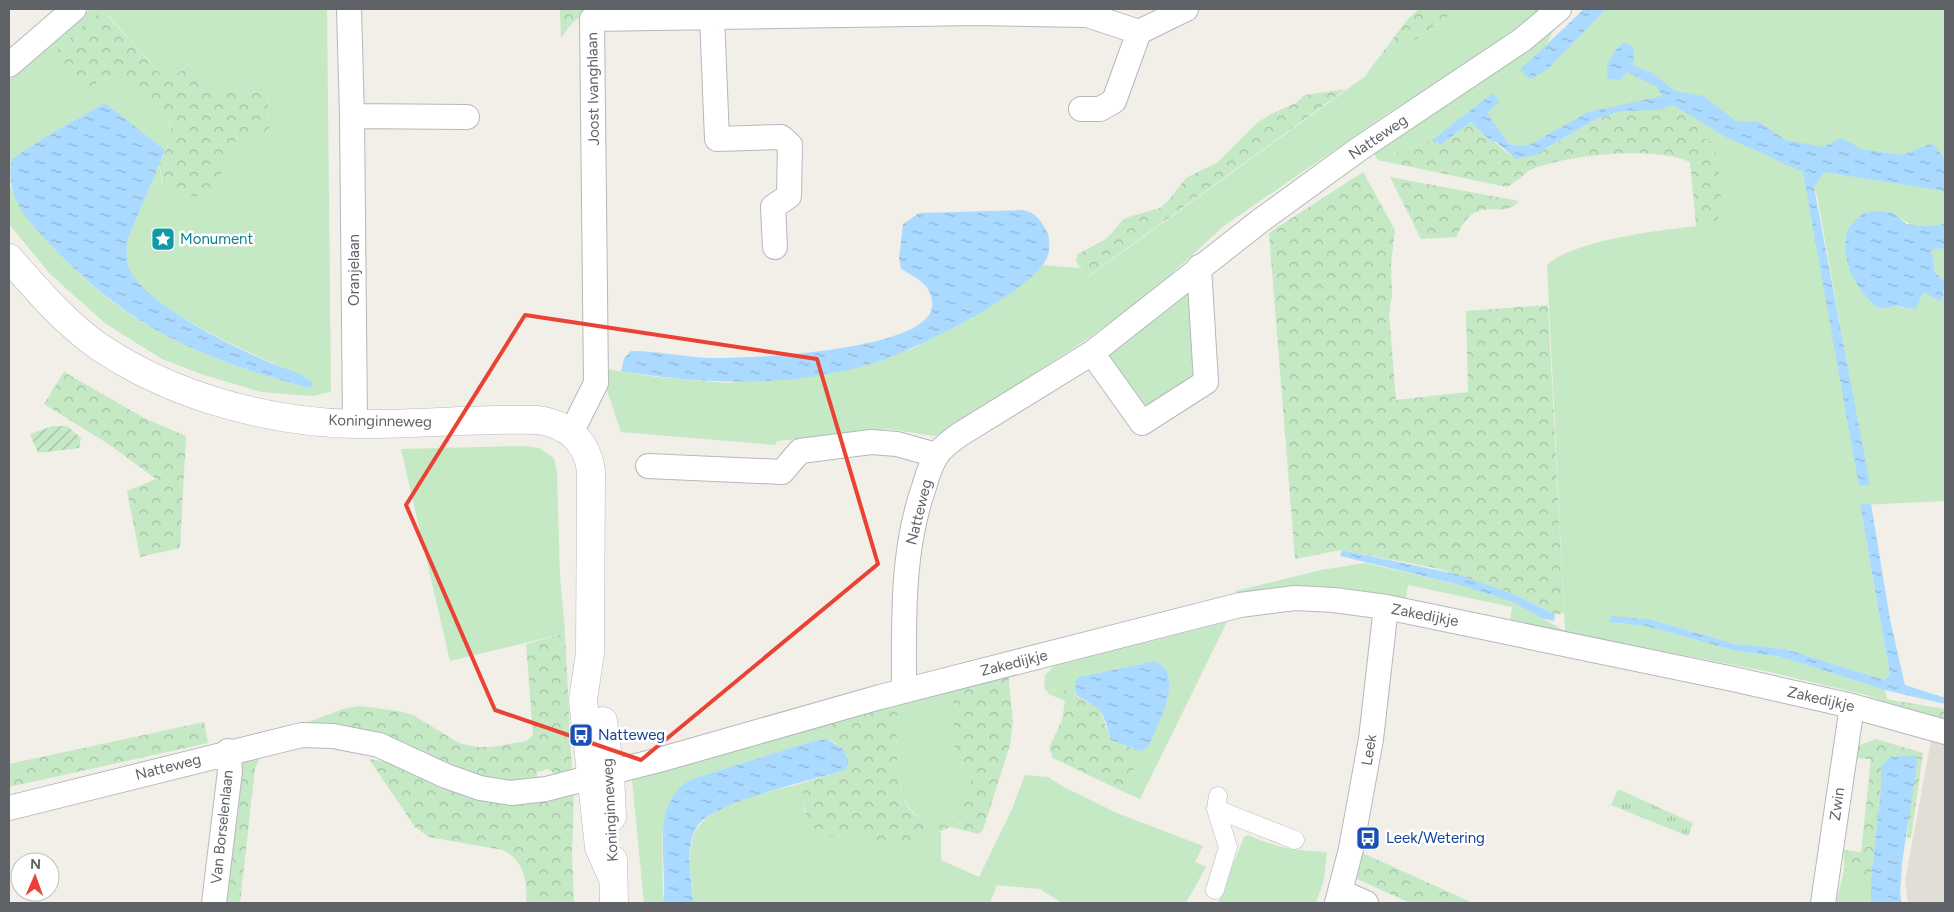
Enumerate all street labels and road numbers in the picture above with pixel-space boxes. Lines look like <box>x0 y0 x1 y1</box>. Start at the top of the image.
street label: Joost Ivanghlaan <box>583 32 603 146</box>
street label: Natteweg <box>1345 111 1411 163</box>
street label: Oranjelaan <box>345 234 363 306</box>
street label: Koninginneweg <box>328 411 432 431</box>
street label: Natteweg <box>902 477 936 547</box>
street label: Zakedijkje <box>1390 600 1460 630</box>
street label: Zakedijkje <box>979 646 1049 680</box>
street label: Zakedijkje <box>1786 683 1856 715</box>
street label: Leek <box>1358 732 1380 767</box>
street label: Natteweg <box>133 750 203 784</box>
street label: Koninginneweg <box>598 758 622 862</box>
street label: Van Borselenlaan <box>207 769 237 885</box>
street label: Zwin <box>1826 786 1848 822</box>

